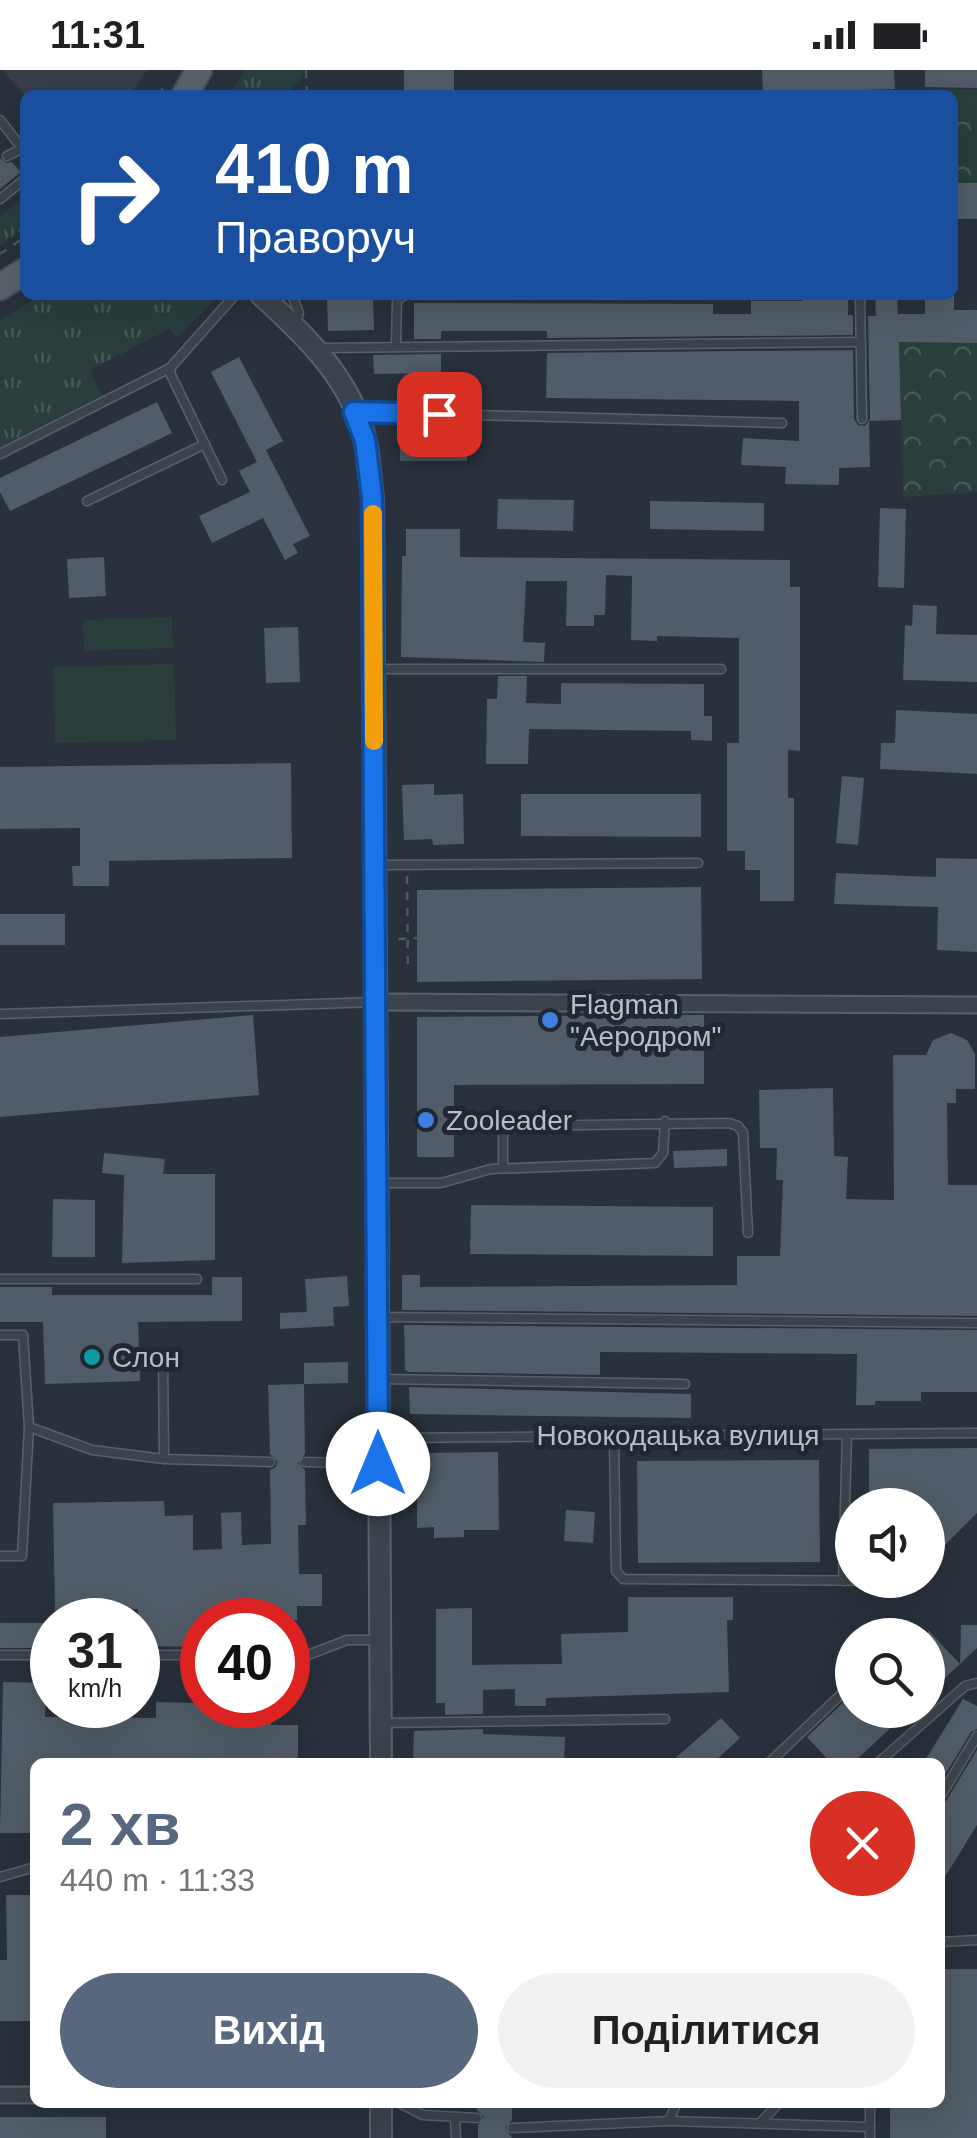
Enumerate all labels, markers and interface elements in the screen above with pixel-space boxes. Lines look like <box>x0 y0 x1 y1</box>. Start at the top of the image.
text: 11:31 <box>50 14 145 56</box>
icon: right <box>50 130 180 260</box>
text: 410 m <box>215 130 413 208</box>
text: Праворуч <box>215 212 416 263</box>
pin <box>397 372 482 457</box>
icon: arrive <box>412 387 467 442</box>
place label: Flagman "Аеродром" <box>570 989 721 1052</box>
marker: Flagman "Аеродром" <box>539 1009 561 1031</box>
place label: Zooleader <box>446 1105 572 1136</box>
marker: Zooleader <box>415 1109 437 1131</box>
place label: Слон <box>112 1342 180 1373</box>
marker: Слон <box>81 1346 103 1368</box>
position arrow <box>326 1412 430 1516</box>
street label: Новокодацька вулиця <box>536 1420 820 1451</box>
map controls <box>835 1488 945 1728</box>
button: sound <box>835 1488 945 1598</box>
speed limit sign: 40 <box>180 1598 310 1728</box>
button: search <box>835 1618 945 1728</box>
text: 31 <box>67 1623 123 1679</box>
text: km/h <box>68 1674 122 1702</box>
text: 2 хв <box>60 1791 180 1858</box>
button: close <box>810 1791 915 1896</box>
text: 440 m · 11:33 <box>60 1862 255 1898</box>
button: Вихід <box>60 1973 478 2088</box>
button: Поділитися <box>498 1973 915 2088</box>

